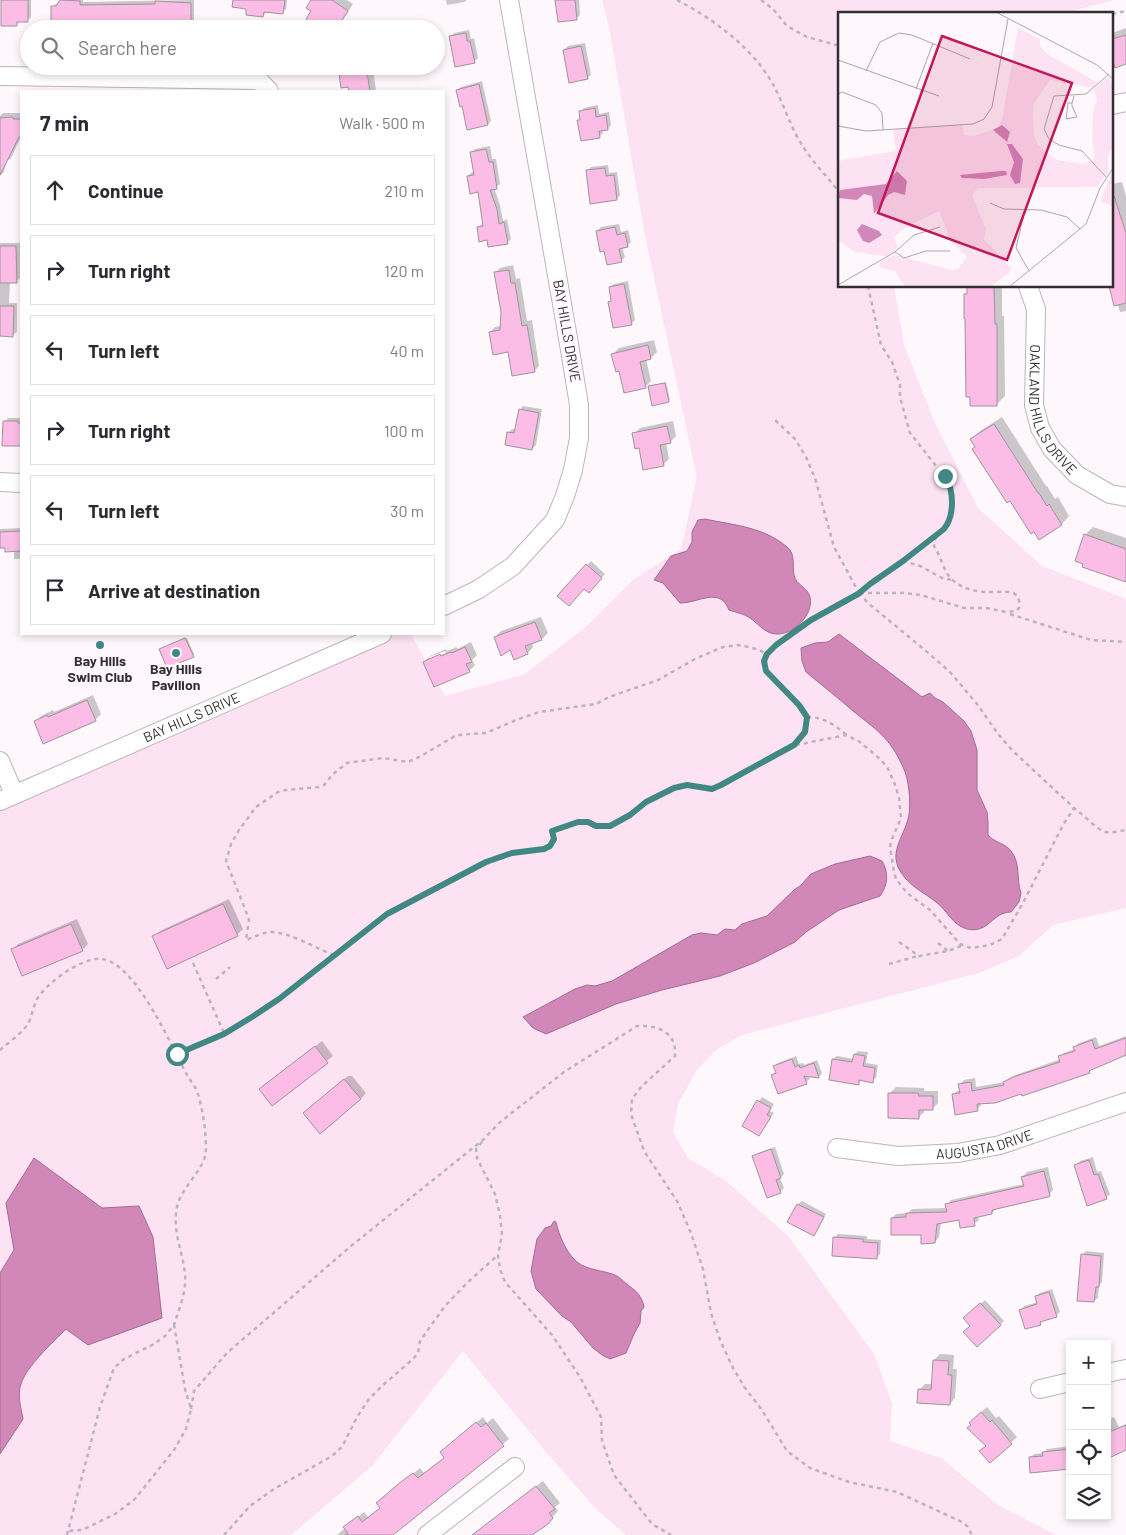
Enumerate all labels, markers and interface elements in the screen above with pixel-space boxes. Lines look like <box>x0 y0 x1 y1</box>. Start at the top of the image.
inset map <box>838 12 1114 288</box>
search box <box>20 20 445 75</box>
icon: search <box>38 34 66 62</box>
text: Search here <box>78 36 177 59</box>
text: 7 min <box>40 110 89 135</box>
text: Walk · 500 m <box>339 113 425 132</box>
icon: ahead <box>41 176 69 204</box>
text: Continue <box>88 179 164 202</box>
text: 210 m <box>385 181 424 200</box>
icon: right <box>41 256 69 284</box>
text: Turn right <box>88 259 170 282</box>
text: 120 m <box>384 261 424 280</box>
street label: BAY HILLS DRIVE <box>550 278 585 383</box>
icon: left <box>41 336 69 364</box>
text: Turn left <box>88 339 159 362</box>
text: 40 m <box>390 341 424 360</box>
street label: OAKLAND HILLS DRIVE <box>1026 344 1081 478</box>
icon: right <box>41 416 69 444</box>
text: Turn right <box>88 419 170 442</box>
text: 100 m <box>384 421 424 440</box>
route end <box>934 465 957 488</box>
icon: left <box>41 496 69 524</box>
text: Turn left <box>88 499 159 522</box>
text: 30 m <box>390 501 424 520</box>
icon: arrive <box>41 576 69 604</box>
text: Arrive at destination <box>88 579 260 602</box>
marker: Bay Hills Swim Club <box>94 639 106 651</box>
marker: Bay Hills Pavilion <box>170 647 182 659</box>
place label: Bay Hills Swim Club <box>68 652 132 685</box>
place label: Bay Hills Pavilion <box>150 660 202 693</box>
street label: BAY HILLS DRIVE <box>140 688 242 745</box>
route start <box>166 1043 189 1066</box>
street label: AUGUSTA DRIVE <box>936 1125 1035 1162</box>
map controls <box>1066 1340 1111 1520</box>
button: + <box>1066 1340 1111 1385</box>
button: − <box>1066 1385 1111 1430</box>
button: locate <box>1066 1430 1111 1475</box>
button: layers <box>1066 1475 1111 1520</box>

